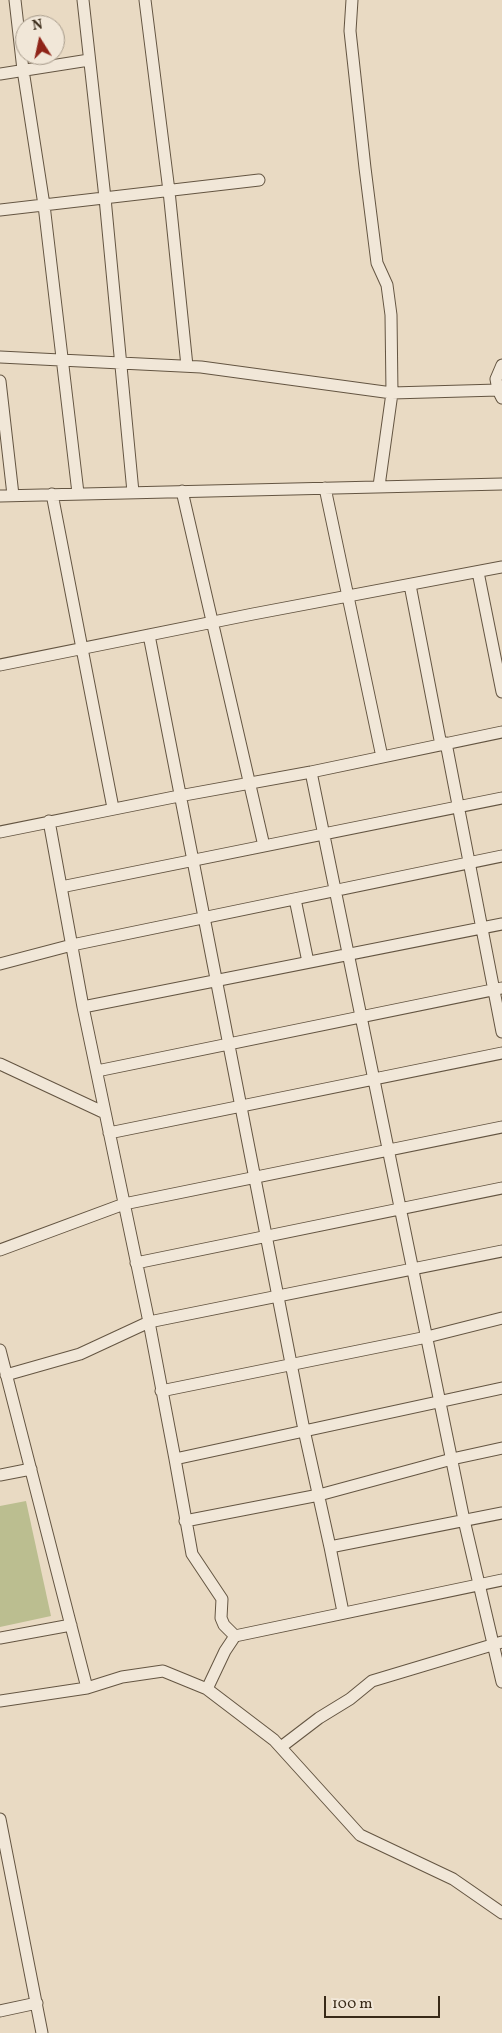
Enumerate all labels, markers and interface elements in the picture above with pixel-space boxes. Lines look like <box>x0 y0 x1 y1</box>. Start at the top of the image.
north arrow <box>15 15 65 65</box>
text: N <box>31 15 44 36</box>
scale bar <box>327 1986 443 2018</box>
text: 100 m <box>332 1994 372 2015</box>

